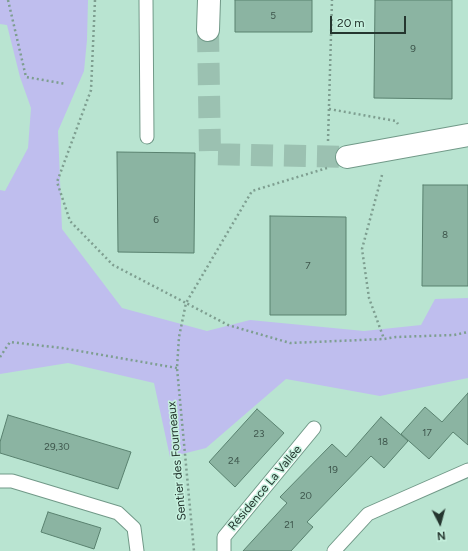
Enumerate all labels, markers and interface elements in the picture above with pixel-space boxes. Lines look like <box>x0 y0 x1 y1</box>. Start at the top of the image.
scale bar <box>332 8 408 34</box>
house number: 5 <box>270 10 276 22</box>
text: 20 m <box>337 16 365 30</box>
house number: 9 <box>410 43 416 55</box>
house number: 6 <box>153 214 159 226</box>
house number: 8 <box>442 229 448 241</box>
house number: 7 <box>305 260 311 272</box>
street label: Sentier des Fourneaux <box>165 401 189 521</box>
house number: 17 <box>422 427 432 439</box>
house number: 23 <box>253 428 265 440</box>
house number: 18 <box>378 436 388 448</box>
house number: 29,30 <box>44 441 70 453</box>
street label: Résidence La Vallée <box>225 443 305 533</box>
house number: 24 <box>228 455 240 467</box>
house number: 19 <box>328 464 338 476</box>
house number: 20 <box>300 490 312 502</box>
north arrow <box>420 503 460 543</box>
house number: 21 <box>284 519 294 531</box>
text: N <box>436 529 446 542</box>

